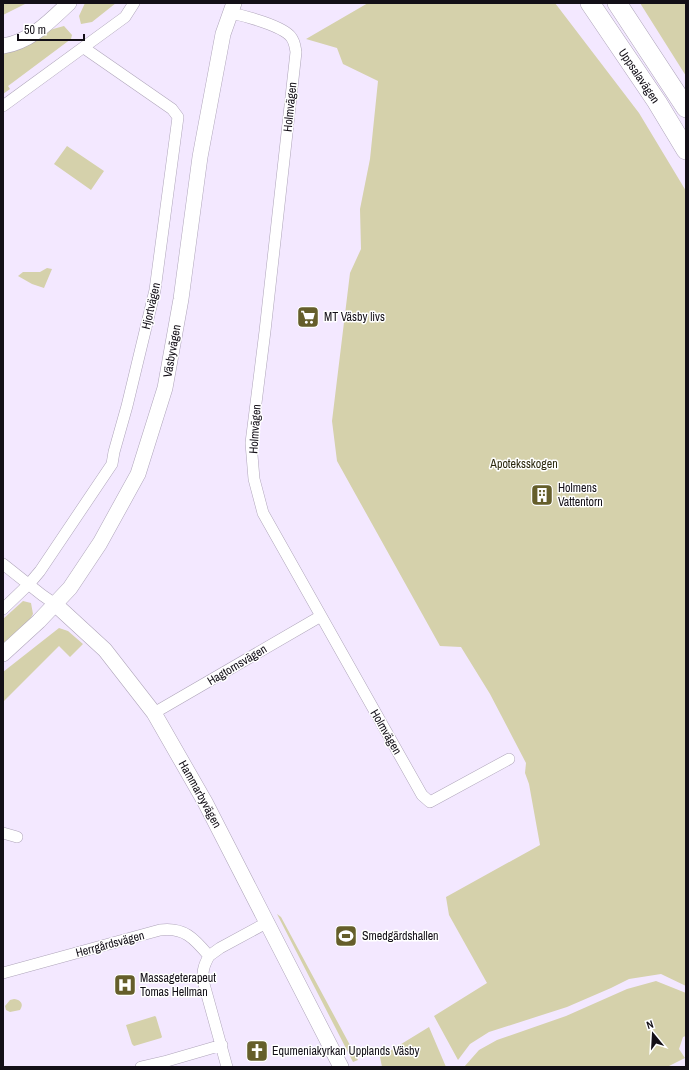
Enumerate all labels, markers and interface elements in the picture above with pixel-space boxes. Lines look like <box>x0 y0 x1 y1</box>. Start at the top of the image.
scale bar <box>18 16 84 42</box>
text: 50 m <box>24 22 46 38</box>
street label: Uppsalavägen <box>615 45 663 107</box>
street label: Holmvägen <box>279 81 301 133</box>
street label: Hjortvägen <box>138 281 164 331</box>
supermarket icon: MT Väsby livs <box>295 304 321 330</box>
place label: MT Väsby livs <box>324 309 385 325</box>
street label: Väsbyvägen <box>159 323 185 379</box>
street label: Holmvägen <box>245 404 265 454</box>
park label: Apoteksskogen <box>489 456 558 472</box>
place label: Holmens Vattentorn <box>558 480 603 510</box>
building icon: Holmens Vattentorn <box>529 482 555 508</box>
street label: Hagtornsvägen <box>204 641 270 689</box>
street label: Holmvägen <box>367 706 405 758</box>
street label: Hammarbyvägen <box>175 757 225 831</box>
sports icon: Smedgärdshallen <box>333 923 359 949</box>
street label: Herrgårdsvägen <box>74 927 146 961</box>
place label: Smedgärdshallen <box>362 928 439 944</box>
place label: Massageterapeut Tomas Hellman <box>140 970 216 1000</box>
hospital icon: Massageterapeut Tomas Hellman <box>112 972 138 998</box>
north arrow <box>633 1014 673 1054</box>
text: N <box>645 1017 655 1032</box>
church icon: Equmeniakyrkan Upplands Väsby <box>244 1038 270 1064</box>
place label: Equmeniakyrkan Upplands Väsby <box>272 1043 420 1059</box>

